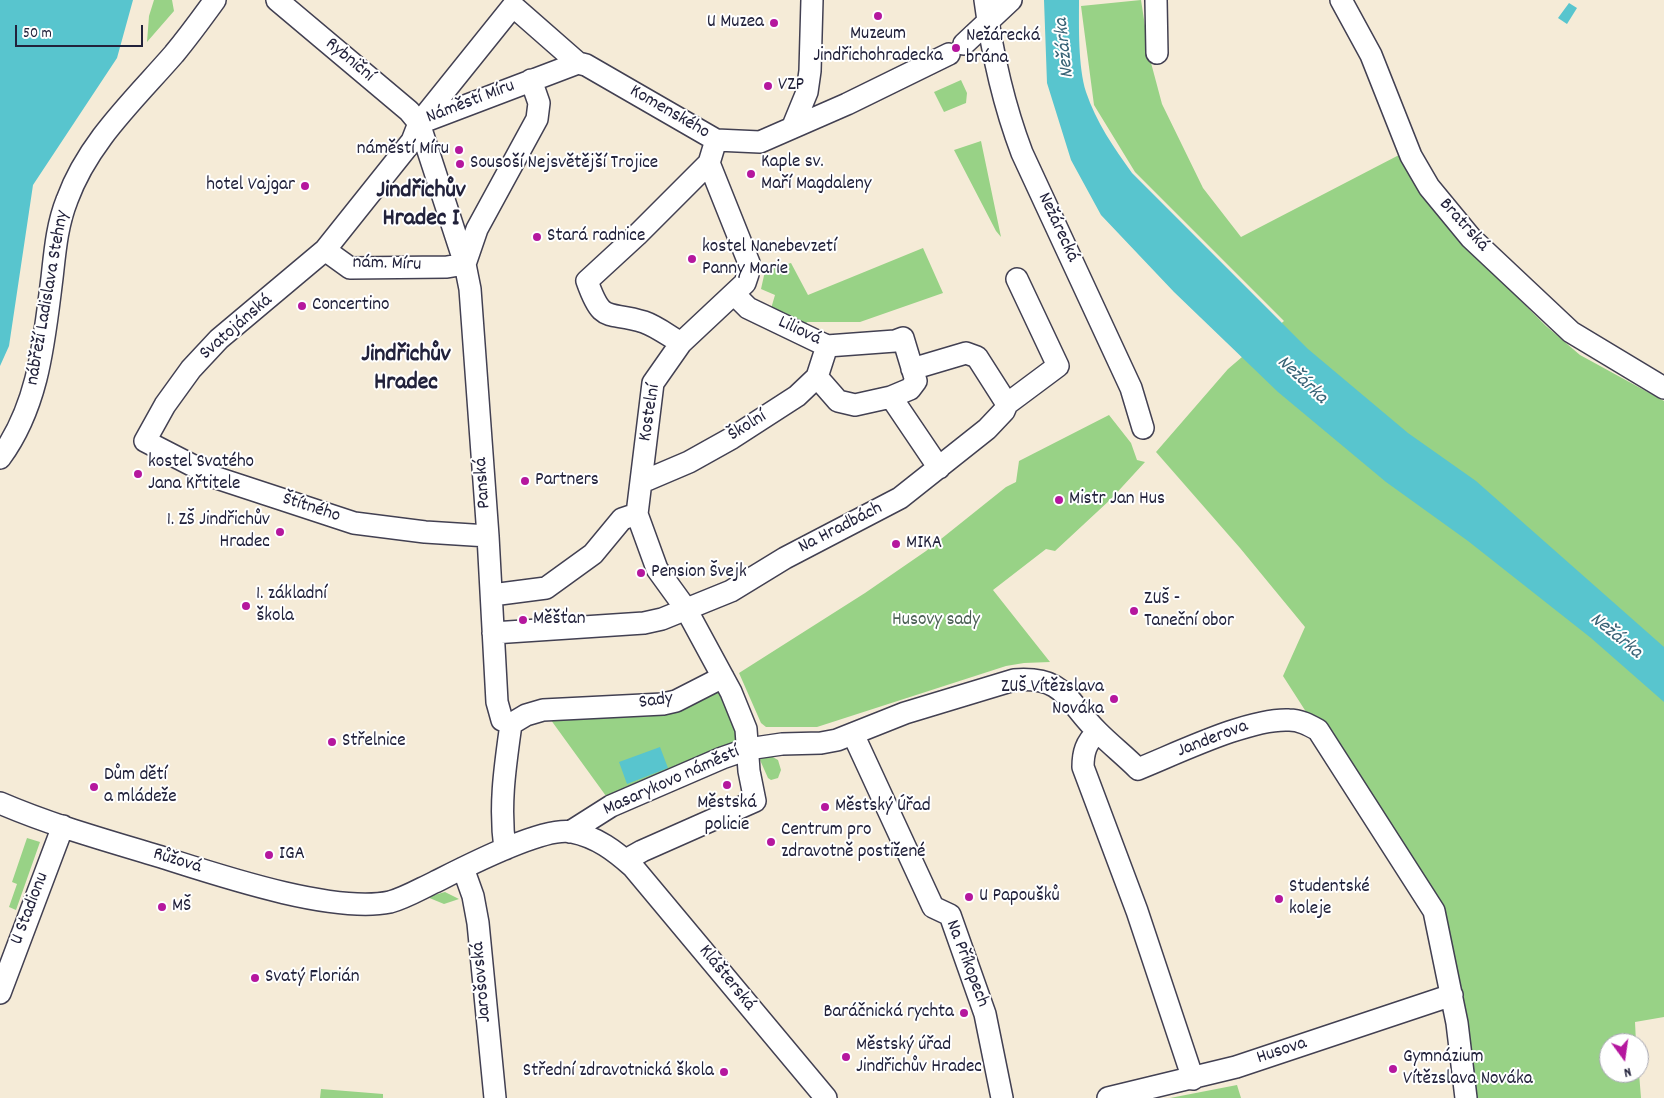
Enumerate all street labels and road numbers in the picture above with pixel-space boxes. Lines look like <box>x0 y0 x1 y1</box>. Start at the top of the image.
street label: Rybniční <box>320 34 378 88</box>
street label: Náměstí Míru <box>424 76 518 130</box>
street label: Komenského <box>625 81 713 145</box>
street label: Nežárecká <box>1031 190 1083 266</box>
street label: Bratrská <box>1433 194 1493 258</box>
street label: nábřeží Ladislava Stehny <box>22 209 76 387</box>
street label: nám. Míru <box>352 252 422 278</box>
street label: Svatojánská <box>196 290 278 366</box>
street label: Liliová <box>774 312 824 352</box>
street label: Kostelní <box>635 383 667 443</box>
street label: Školní <box>725 407 771 447</box>
street label: Panská <box>471 456 497 510</box>
street label: Štítného <box>279 489 343 529</box>
street label: Na Hradbách <box>795 498 887 560</box>
street label: Sady <box>638 688 674 716</box>
street label: Janderova <box>1174 716 1252 764</box>
street label: Masarykovo náměstí <box>600 742 744 822</box>
street label: Růžová <box>150 844 204 880</box>
street label: U Stadionu <box>7 870 55 948</box>
street label: Na Příkopech <box>939 917 993 1011</box>
street label: Jarošovská <box>468 941 498 1023</box>
street label: Klášterská <box>692 941 760 1017</box>
street label: Husova <box>1254 1033 1310 1071</box>

